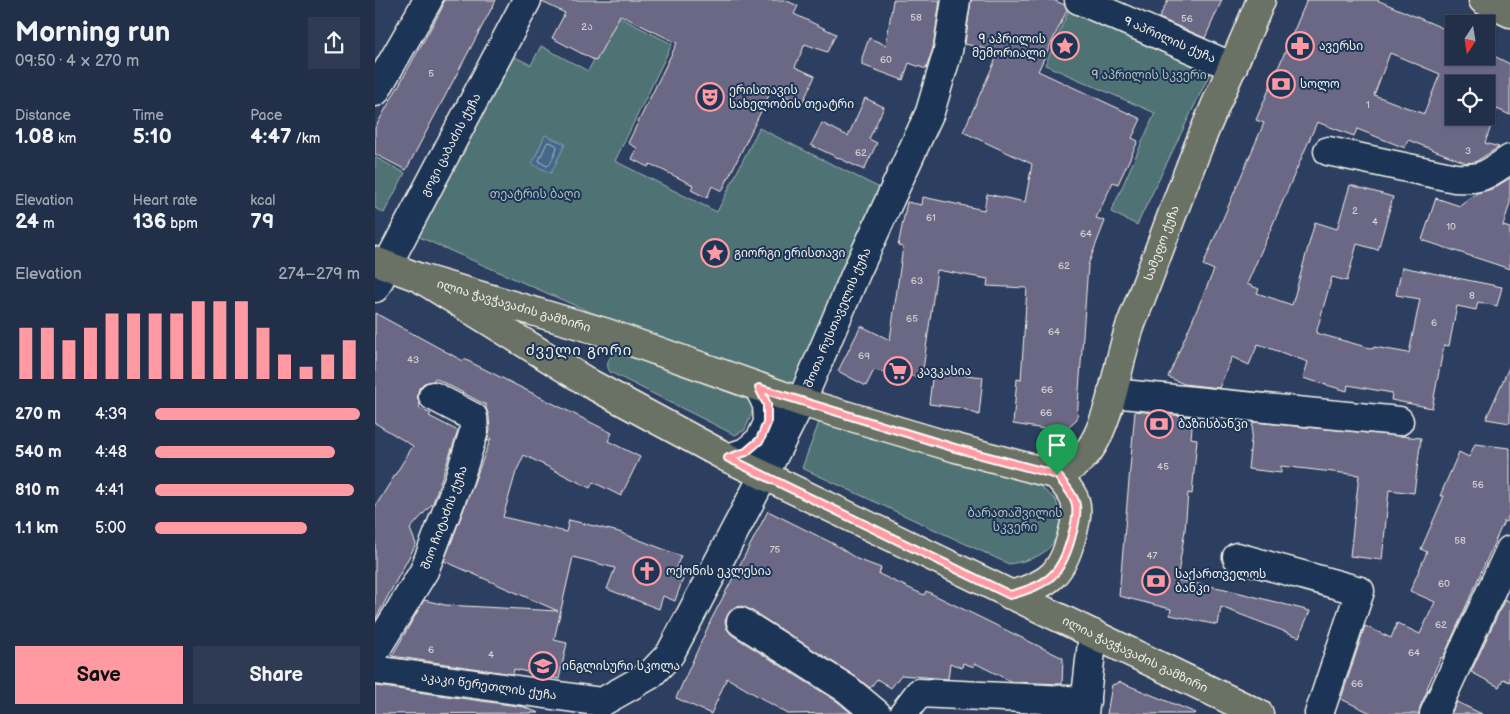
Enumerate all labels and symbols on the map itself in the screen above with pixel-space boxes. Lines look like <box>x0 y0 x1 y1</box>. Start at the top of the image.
house number: 58 <box>910 12 922 24</box>
street label: 9 აპრილის ქუჩა <box>1121 13 1218 67</box>
house number: 56 <box>1181 13 1193 25</box>
north arrow <box>1445 15 1495 65</box>
house number: 2ა <box>581 21 593 33</box>
place icon: 9 აპრილის მემორიალი <box>1050 31 1080 61</box>
pharmacy icon: ავერსი <box>1285 31 1315 61</box>
place label: 9 აპრილის მემორიალი <box>972 32 1046 61</box>
place label: ავერსი <box>1319 39 1363 54</box>
house number: 60 <box>880 54 892 66</box>
house number: 5 <box>428 68 434 80</box>
park label: 9 აპრილის სკვერი <box>1091 68 1207 83</box>
bank icon: სოლო <box>1266 69 1296 99</box>
place label: სოლო <box>1300 77 1340 92</box>
theatre icon: ერისთავის სახელობის თეატრი <box>695 82 725 112</box>
place label: ერისთავის სახელობის თეატრი <box>729 83 854 112</box>
street label: გოგი ცაბაძის ქუჩა <box>418 91 484 199</box>
house number: 1 <box>1366 99 1370 111</box>
house number: 3 <box>1465 145 1471 157</box>
house number: 62 <box>855 147 867 159</box>
park label: თეატრის ბაღი <box>490 187 580 202</box>
street label: სამეფო ქუჩა <box>1141 203 1183 283</box>
house number: 2 <box>1352 205 1358 217</box>
house number: 61 <box>926 212 936 224</box>
house number: 4 <box>1372 216 1378 228</box>
house number: 10 <box>1446 221 1456 233</box>
house number: 64 <box>1080 228 1092 240</box>
place icon: გიორგი ერისთავი <box>700 238 730 268</box>
street label: შოთა რუსთაველის ქუჩა <box>801 245 875 390</box>
place label: გიორგი ერისთავი <box>734 246 846 261</box>
house number: 62 <box>1058 260 1070 272</box>
house number: 63 <box>911 275 923 287</box>
street label: ილია ჭავჭავაძის გამზირი <box>435 276 593 336</box>
house number: 8 <box>1469 290 1475 302</box>
house number: 65 <box>906 313 918 325</box>
house number: 6 <box>1431 317 1437 329</box>
house number: 64 <box>1048 326 1060 338</box>
district label: ძველი გორი <box>526 341 632 360</box>
house number: 69 <box>858 350 870 362</box>
house number: 43 <box>407 354 419 366</box>
supermarket icon: კავკასია <box>883 356 913 386</box>
place label: კავკასია <box>917 364 971 379</box>
house number: 66 <box>1041 384 1053 396</box>
house number: 66 <box>1040 407 1052 419</box>
bank icon: ბაზისბანკი <box>1144 409 1174 439</box>
place label: ბაზისბანკი <box>1178 417 1248 432</box>
pin <box>1036 424 1078 475</box>
house number: 45 <box>1157 461 1169 473</box>
street label: შიო ჩიტაძის ქუჩა <box>418 464 471 572</box>
house number: 56 <box>1472 479 1484 491</box>
park label: ბარათაშვილის სკვერი <box>967 506 1063 535</box>
house number: 58 <box>1454 535 1466 547</box>
house number: 75 <box>770 544 781 556</box>
house number: 47 <box>1146 550 1158 562</box>
church icon: ოქონის ეკლესია <box>632 556 662 586</box>
place label: ოქონის ეკლესია <box>666 564 771 579</box>
bank icon: საქართველოს ბანკი <box>1141 566 1171 596</box>
place label: საქართველოს ბანკი <box>1175 567 1266 596</box>
house number: 60 <box>1438 578 1450 590</box>
street label: ილია ჭავჭავაძის გამზირი <box>1060 613 1210 696</box>
house number: 62 <box>1435 619 1447 631</box>
house number: 6 <box>428 644 434 656</box>
house number: 64 <box>1408 647 1420 659</box>
house number: 4 <box>488 649 494 661</box>
school or university icon: ინგლისური სკოლა <box>528 651 558 681</box>
place label: ინგლისური სკოლა <box>562 659 680 674</box>
street label: აკაკი წერეთლის ქუჩა <box>420 670 558 704</box>
house number: 66 <box>1351 678 1363 690</box>

